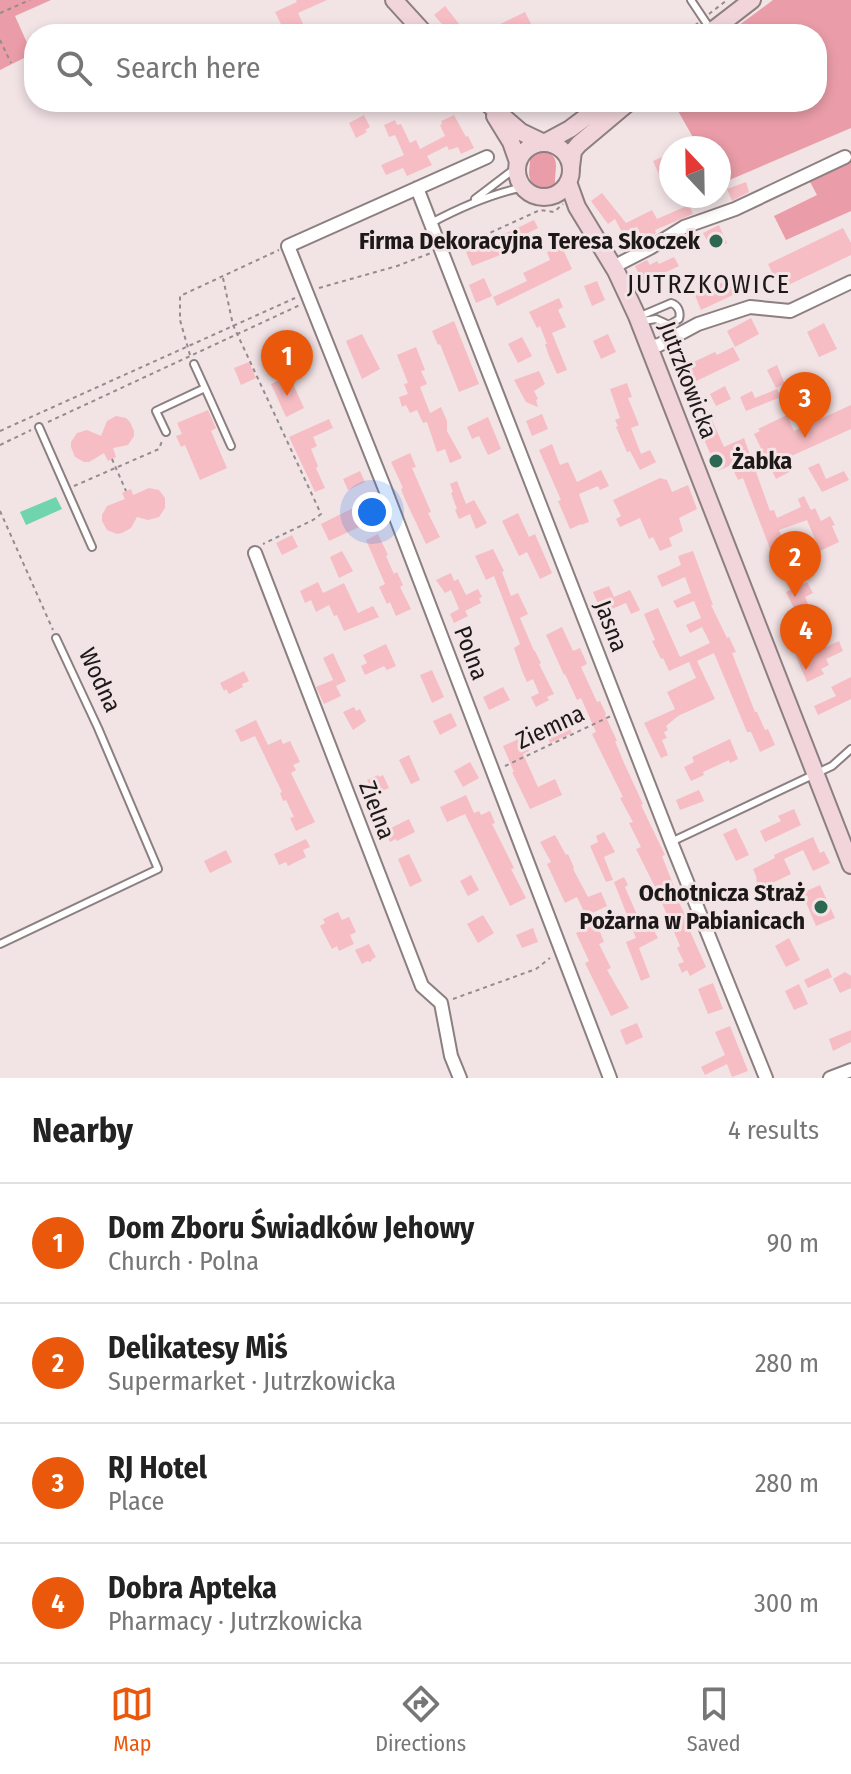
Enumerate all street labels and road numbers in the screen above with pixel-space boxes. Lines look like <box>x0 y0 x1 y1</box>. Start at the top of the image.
street label: Jutrzkowicka <box>653 318 723 442</box>
street label: Jasna <box>588 596 634 656</box>
street label: Polna <box>448 622 494 684</box>
street label: Wodna <box>73 643 127 717</box>
street label: Ziemna <box>511 699 589 755</box>
street label: Zielna <box>353 777 401 843</box>

